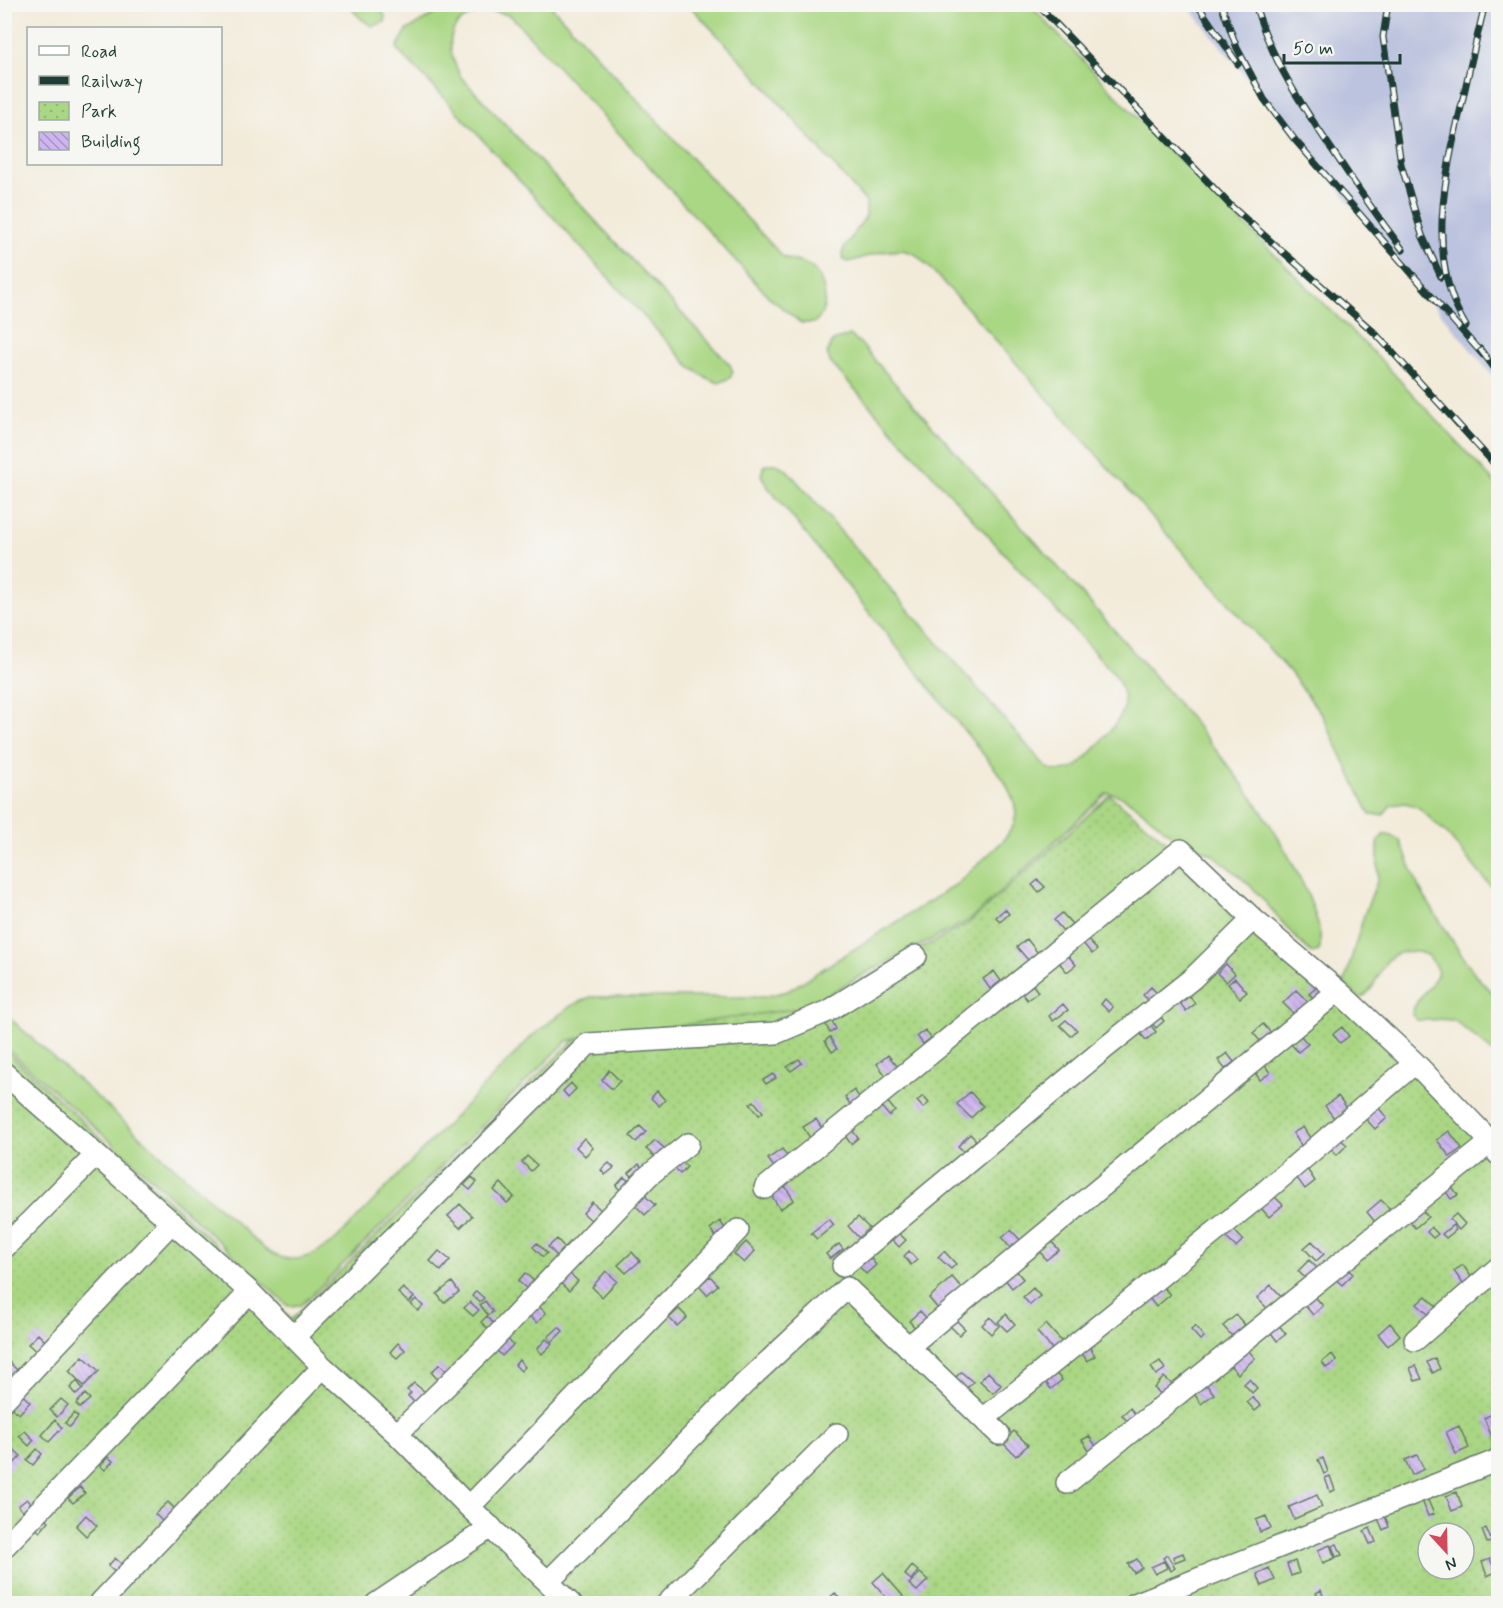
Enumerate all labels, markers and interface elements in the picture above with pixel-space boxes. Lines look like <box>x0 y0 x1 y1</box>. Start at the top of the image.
legend <box>27 27 222 165</box>
scale bar <box>1284 27 1400 65</box>
text: 50 m <box>1293 37 1333 61</box>
text: Road <box>81 40 117 64</box>
text: Railway <box>81 70 143 94</box>
text: Park <box>81 100 117 124</box>
text: Building <box>81 130 141 156</box>
north arrow <box>1416 1521 1476 1581</box>
text: N <box>1442 1552 1460 1575</box>

